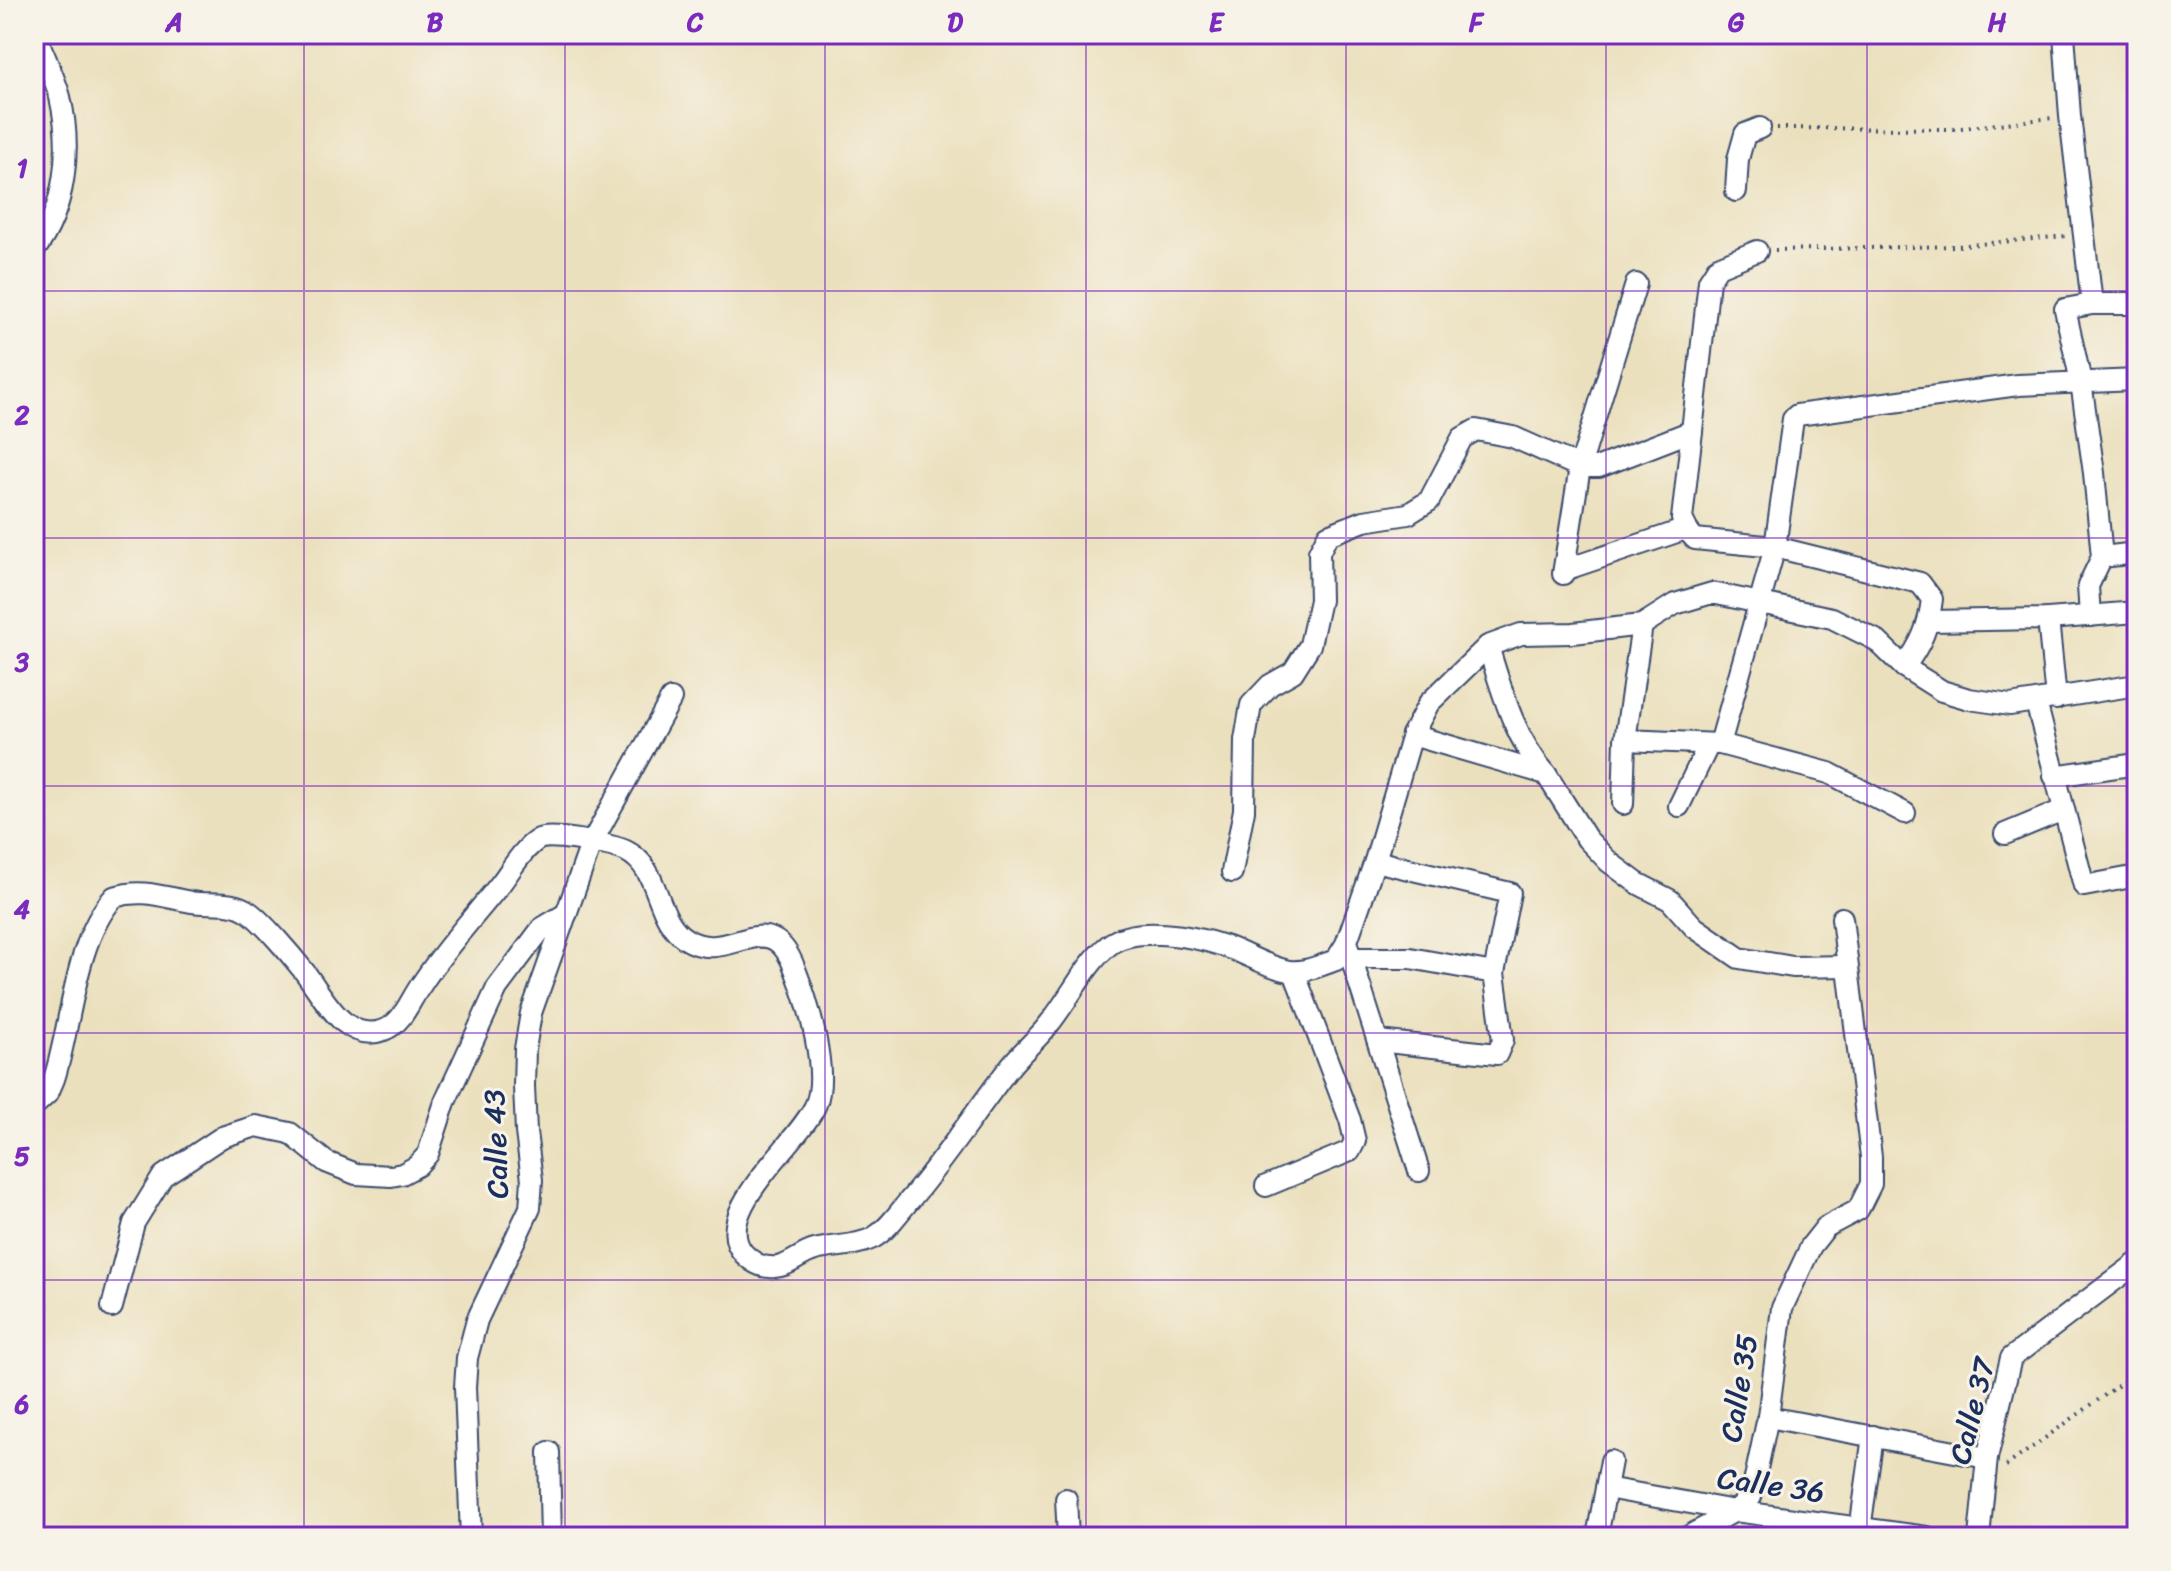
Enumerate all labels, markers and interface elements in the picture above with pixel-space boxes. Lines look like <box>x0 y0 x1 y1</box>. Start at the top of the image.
text: A <box>164 0 183 45</box>
text: B <box>427 0 444 45</box>
text: C <box>686 0 704 45</box>
text: D <box>947 0 963 45</box>
text: E <box>1209 0 1226 45</box>
text: F <box>1468 0 1485 45</box>
text: G <box>1728 0 1745 45</box>
text: H <box>1988 0 2007 45</box>
text: 1 <box>16 145 28 191</box>
text: 2 <box>13 392 30 438</box>
text: 3 <box>14 639 30 685</box>
text: 4 <box>14 886 30 932</box>
street label: Calle 43 <box>467 1088 525 1200</box>
text: 5 <box>14 1133 30 1179</box>
street label: Calle 35 <box>1704 1330 1774 1446</box>
street label: Calle 37 <box>1933 1350 2012 1470</box>
text: 6 <box>14 1381 30 1427</box>
street label: Calle 36 <box>1714 1451 1828 1519</box>

